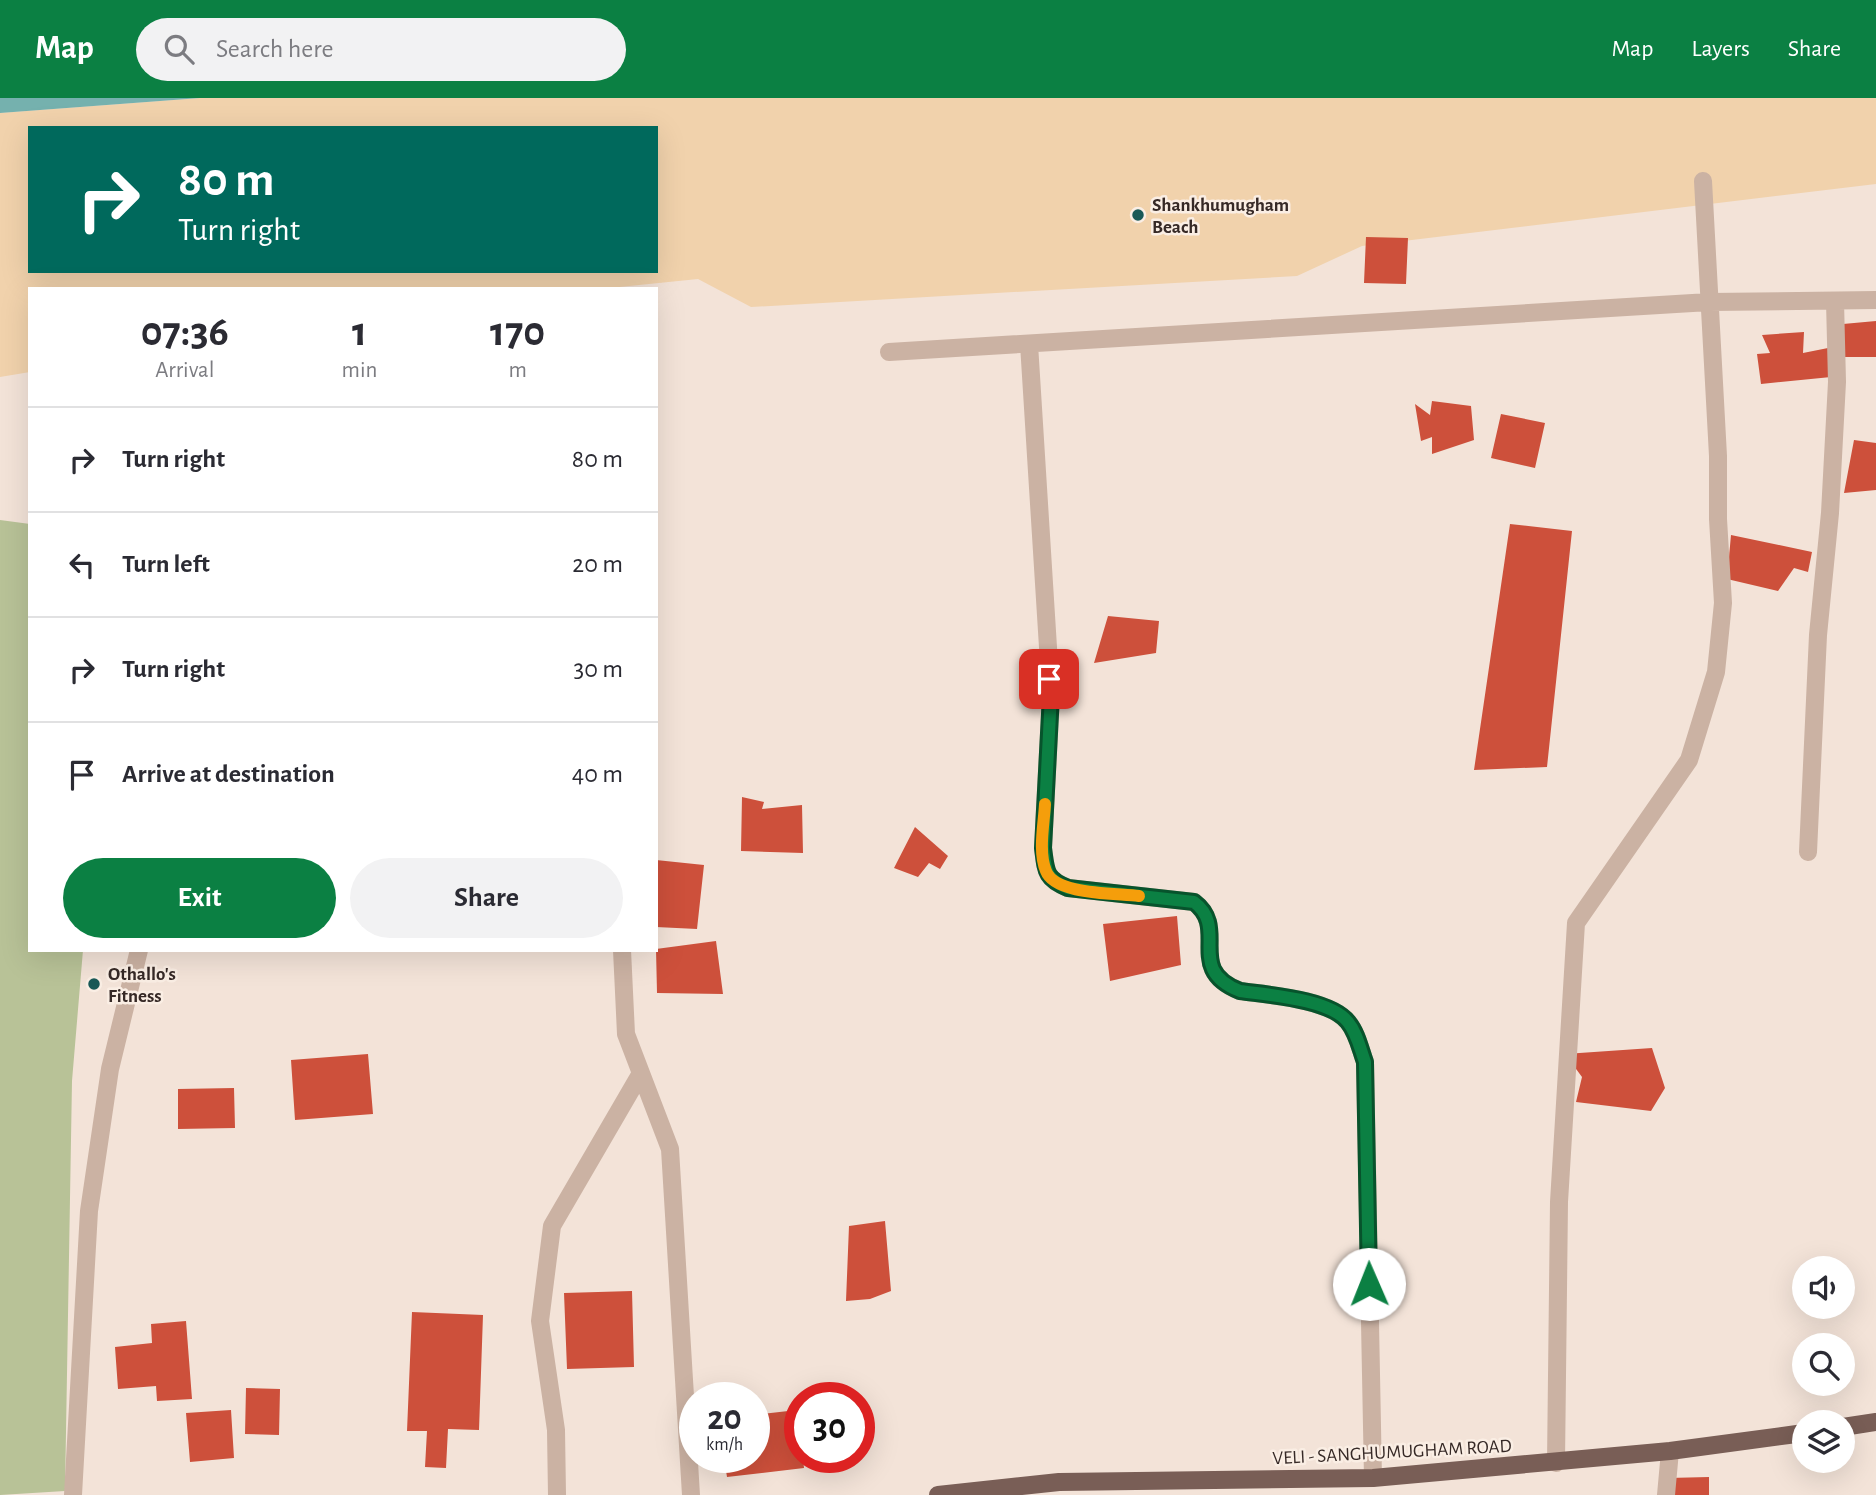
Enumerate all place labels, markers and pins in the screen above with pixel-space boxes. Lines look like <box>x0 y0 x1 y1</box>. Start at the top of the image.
place label: Shankhumugham Beach <box>1152 196 1289 237</box>
marker: Shankhumugham Beach <box>1130 207 1146 223</box>
pin <box>1019 649 1079 709</box>
place label: Othallo's Fitness <box>108 965 176 1006</box>
marker: Othallo's Fitness <box>86 976 102 992</box>

